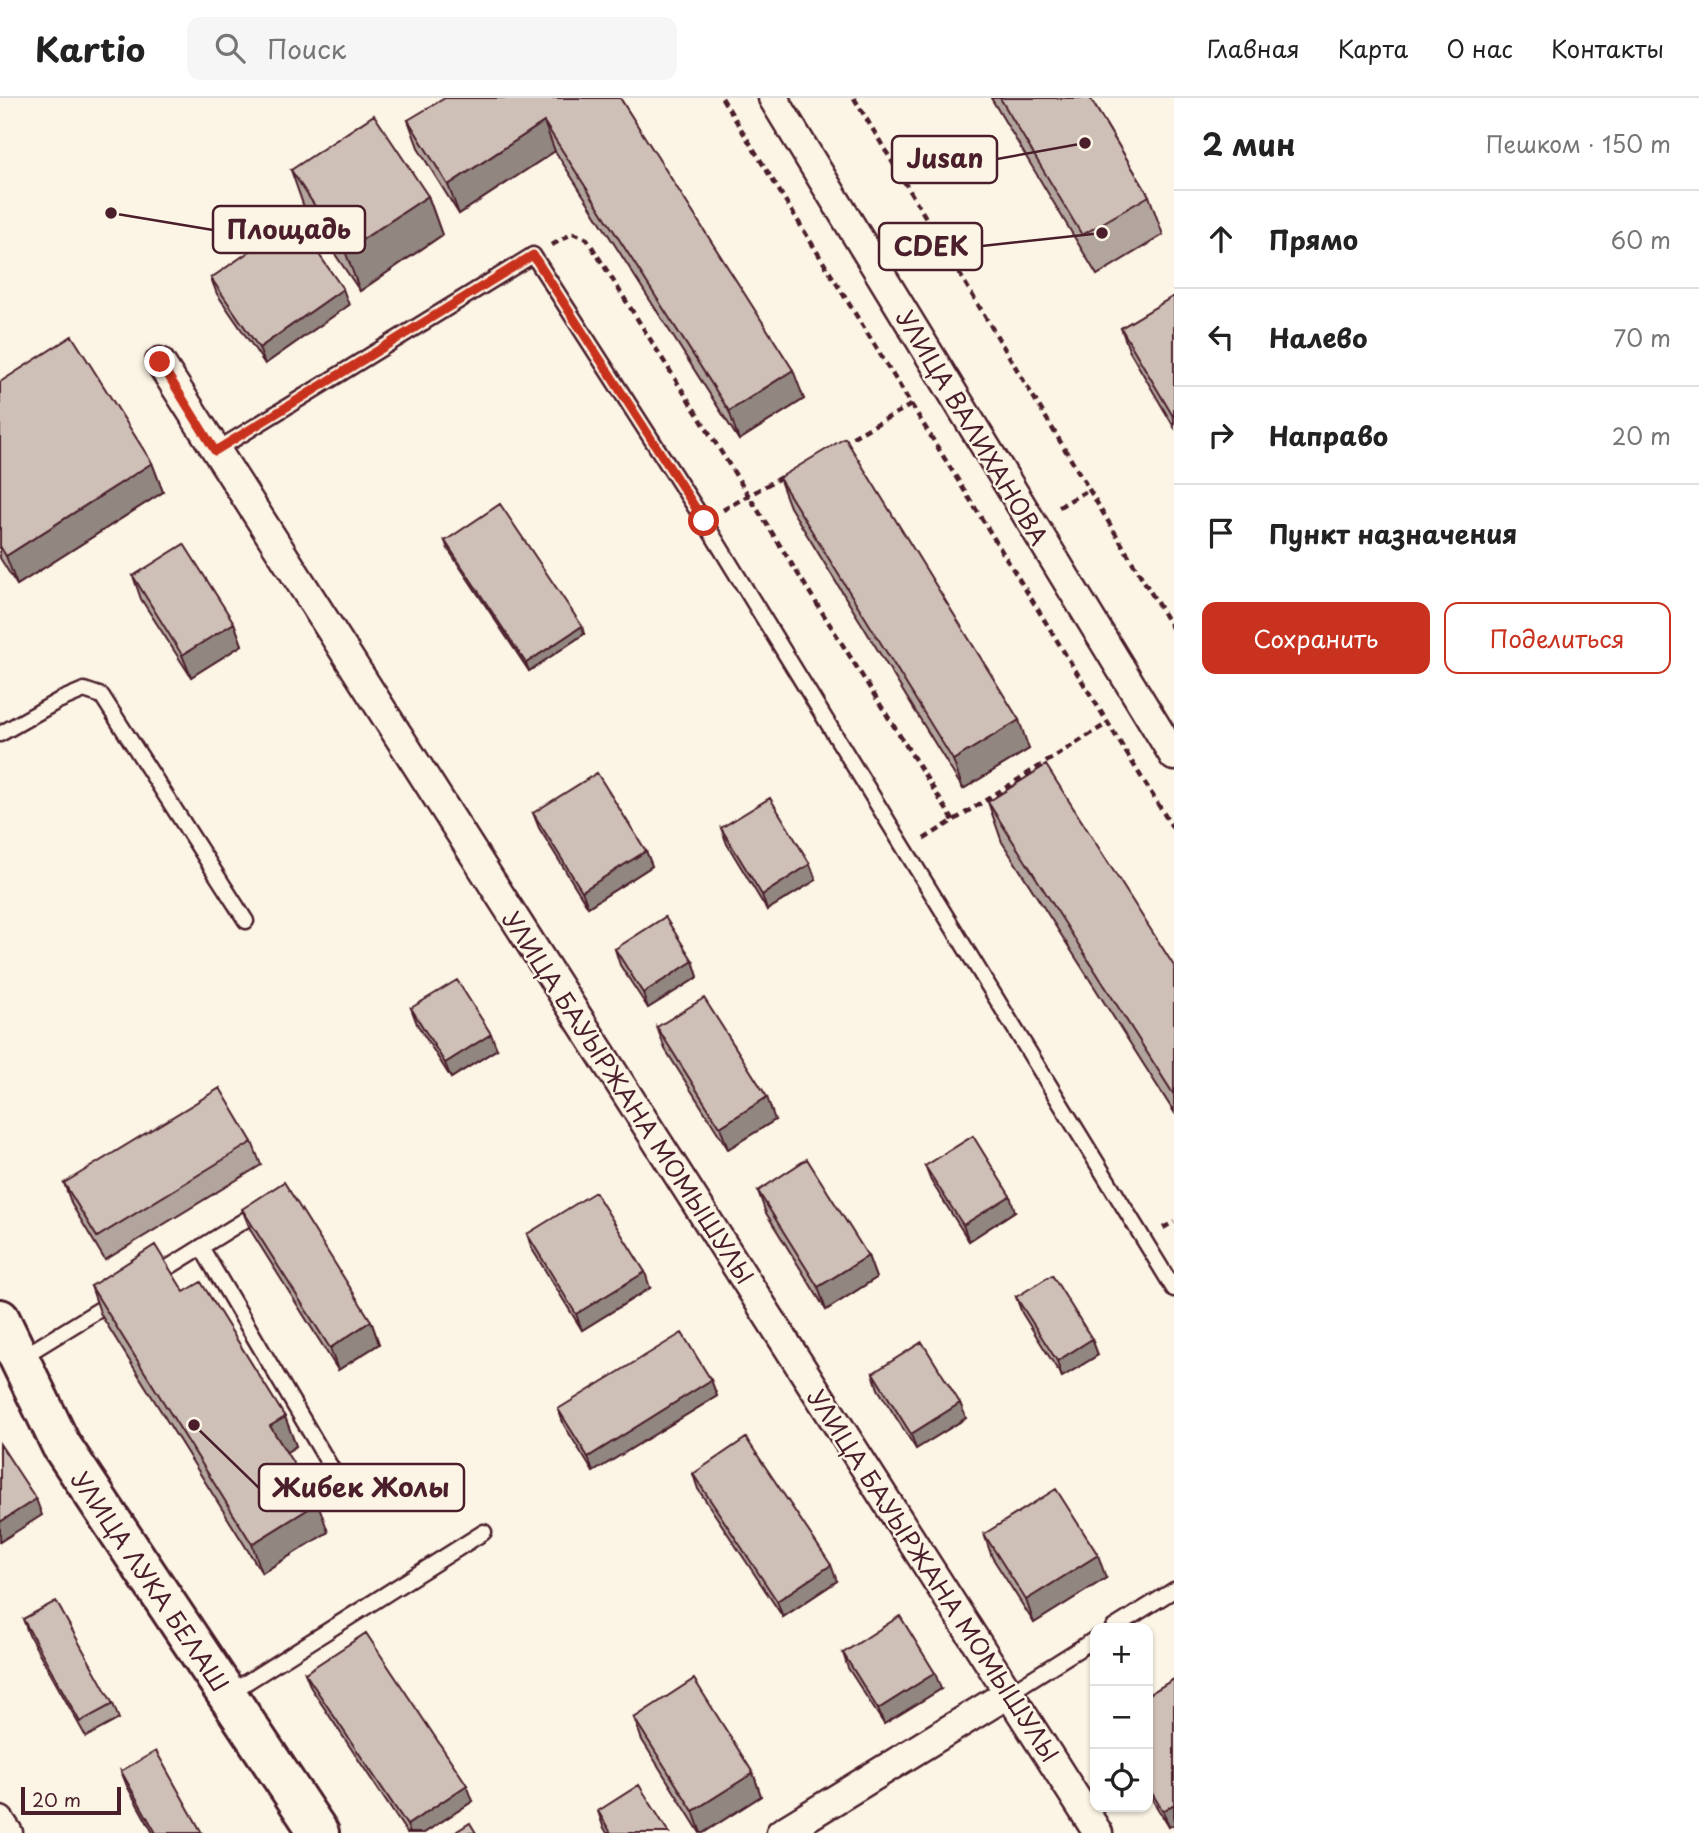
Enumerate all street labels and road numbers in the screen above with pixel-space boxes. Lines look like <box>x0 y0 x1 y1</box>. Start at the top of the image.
street label: УЛИЦА ВАЛИХАНОВА <box>888 302 1058 552</box>
street label: УЛИЦА БАУЫРЖАНА МОМЫШУЛЫ <box>494 903 764 1291</box>
street label: УЛИЦА БАУЫРЖАНА МОМЫШУЛЫ <box>799 1381 1069 1769</box>
street label: УЛИЦА ЛУКА БЕЛАШ <box>63 1463 239 1699</box>

